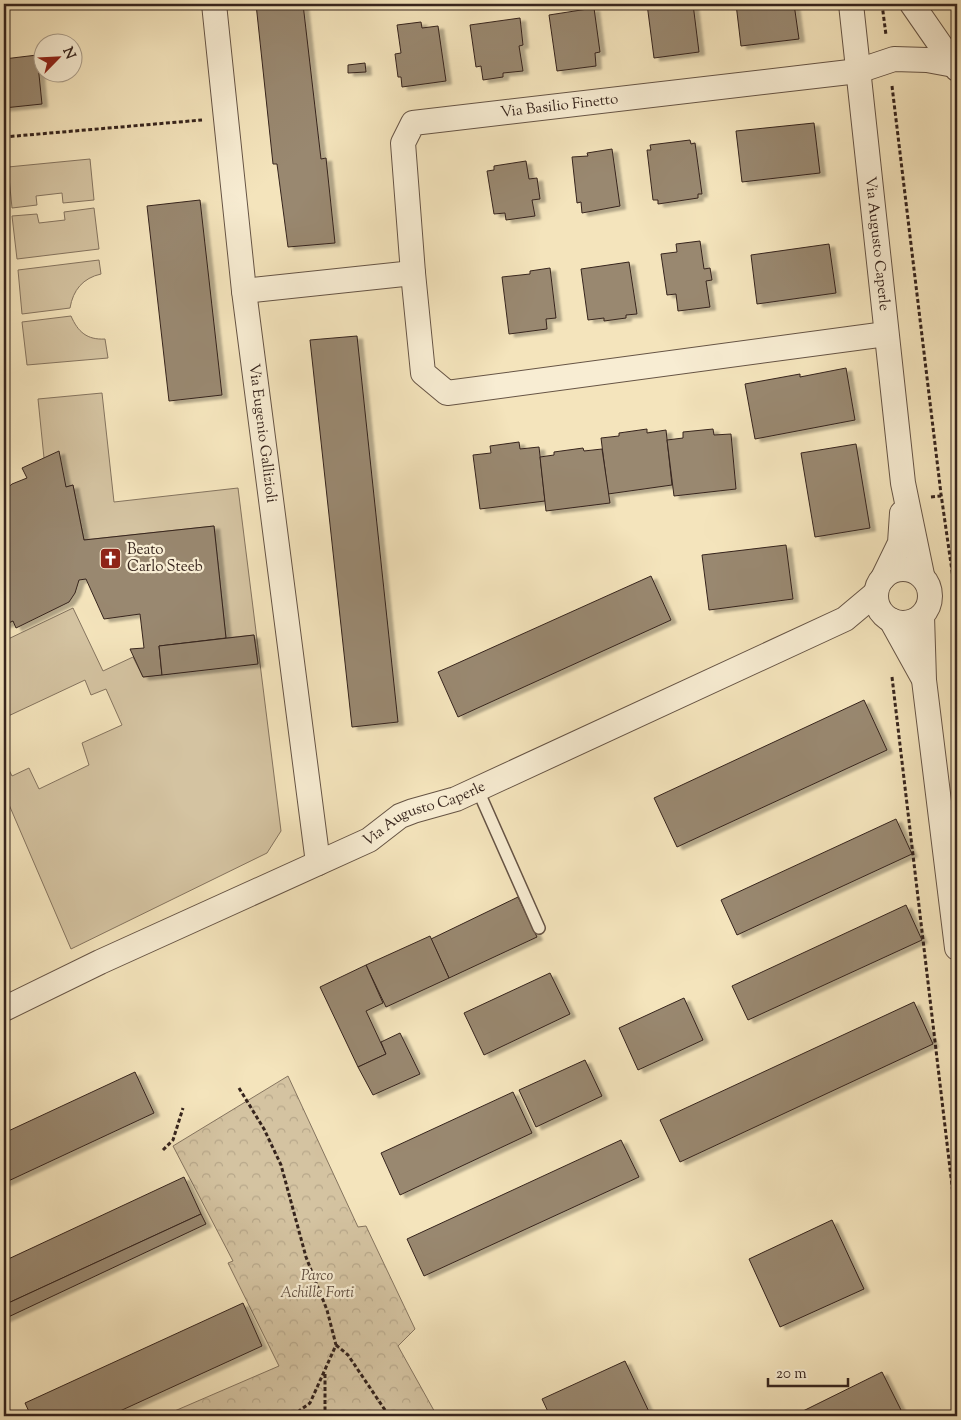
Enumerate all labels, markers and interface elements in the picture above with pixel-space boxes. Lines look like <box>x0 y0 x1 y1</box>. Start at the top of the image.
north arrow <box>32 32 82 82</box>
text: N <box>57 44 79 63</box>
street label: Via Basilio Finetto <box>499 89 619 123</box>
street label: Via Augusto Caperle <box>859 175 895 312</box>
street label: Via Eugenio Gallizioli <box>243 362 282 504</box>
place label: Beato Carlo Steeb <box>127 540 203 578</box>
church icon: Beato Carlo Steeb <box>99 547 123 571</box>
street label: Via Augusto Caperle <box>359 776 489 852</box>
park label: Parco Achille Forti <box>280 1266 354 1304</box>
scale bar <box>768 1355 848 1387</box>
text: 20 m <box>776 1364 807 1385</box>

